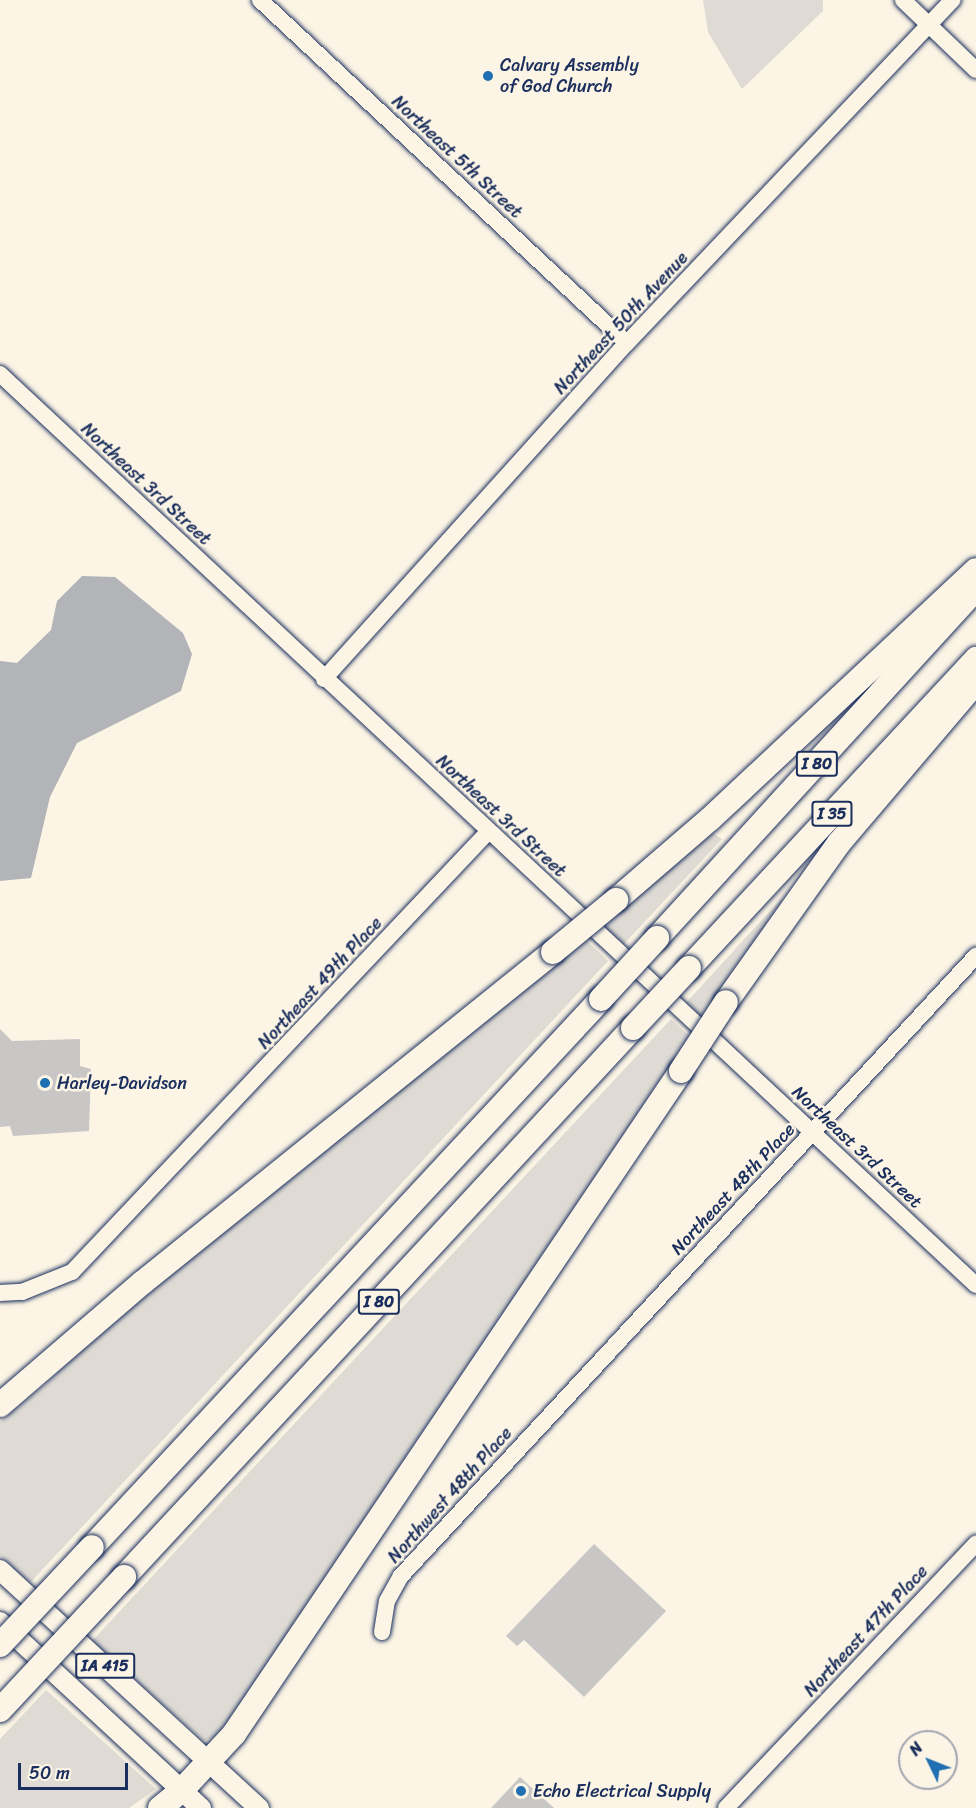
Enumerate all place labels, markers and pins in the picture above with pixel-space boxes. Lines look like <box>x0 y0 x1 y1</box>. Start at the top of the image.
place label: Calvary Assembly of God Church <box>500 55 640 98</box>
marker: Calvary Assembly of God Church <box>481 69 495 83</box>
place label: Harley-Davidson <box>57 1072 187 1094</box>
marker: Harley-Davidson <box>38 1076 52 1090</box>
place label: Echo Electrical Supply <box>533 1780 710 1802</box>
marker: Echo Electrical Supply <box>514 1784 528 1798</box>

